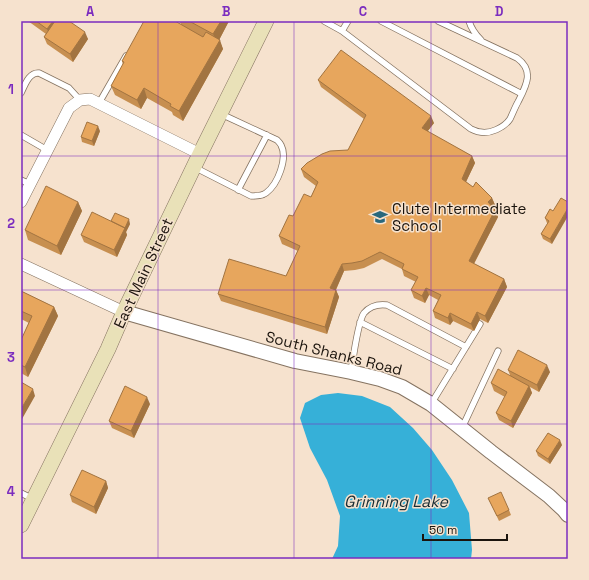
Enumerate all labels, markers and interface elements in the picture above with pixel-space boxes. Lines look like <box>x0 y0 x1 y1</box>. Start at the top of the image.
text: A <box>86 3 95 20</box>
text: B <box>222 3 231 20</box>
text: C <box>359 3 367 20</box>
text: D <box>495 3 504 20</box>
text: 1 <box>8 81 14 98</box>
place label: Clute Intermediate School <box>392 199 527 235</box>
school or university icon: Clute Intermediate School <box>371 208 389 226</box>
text: 2 <box>7 215 15 232</box>
street label: East Main Street <box>109 215 177 331</box>
street label: South Shanks Road <box>264 327 404 379</box>
text: 3 <box>7 349 15 366</box>
text: 4 <box>7 483 15 500</box>
water label: Grinning Lake <box>344 491 448 512</box>
scale bar <box>423 516 507 542</box>
text: 50 m <box>429 522 457 538</box>

